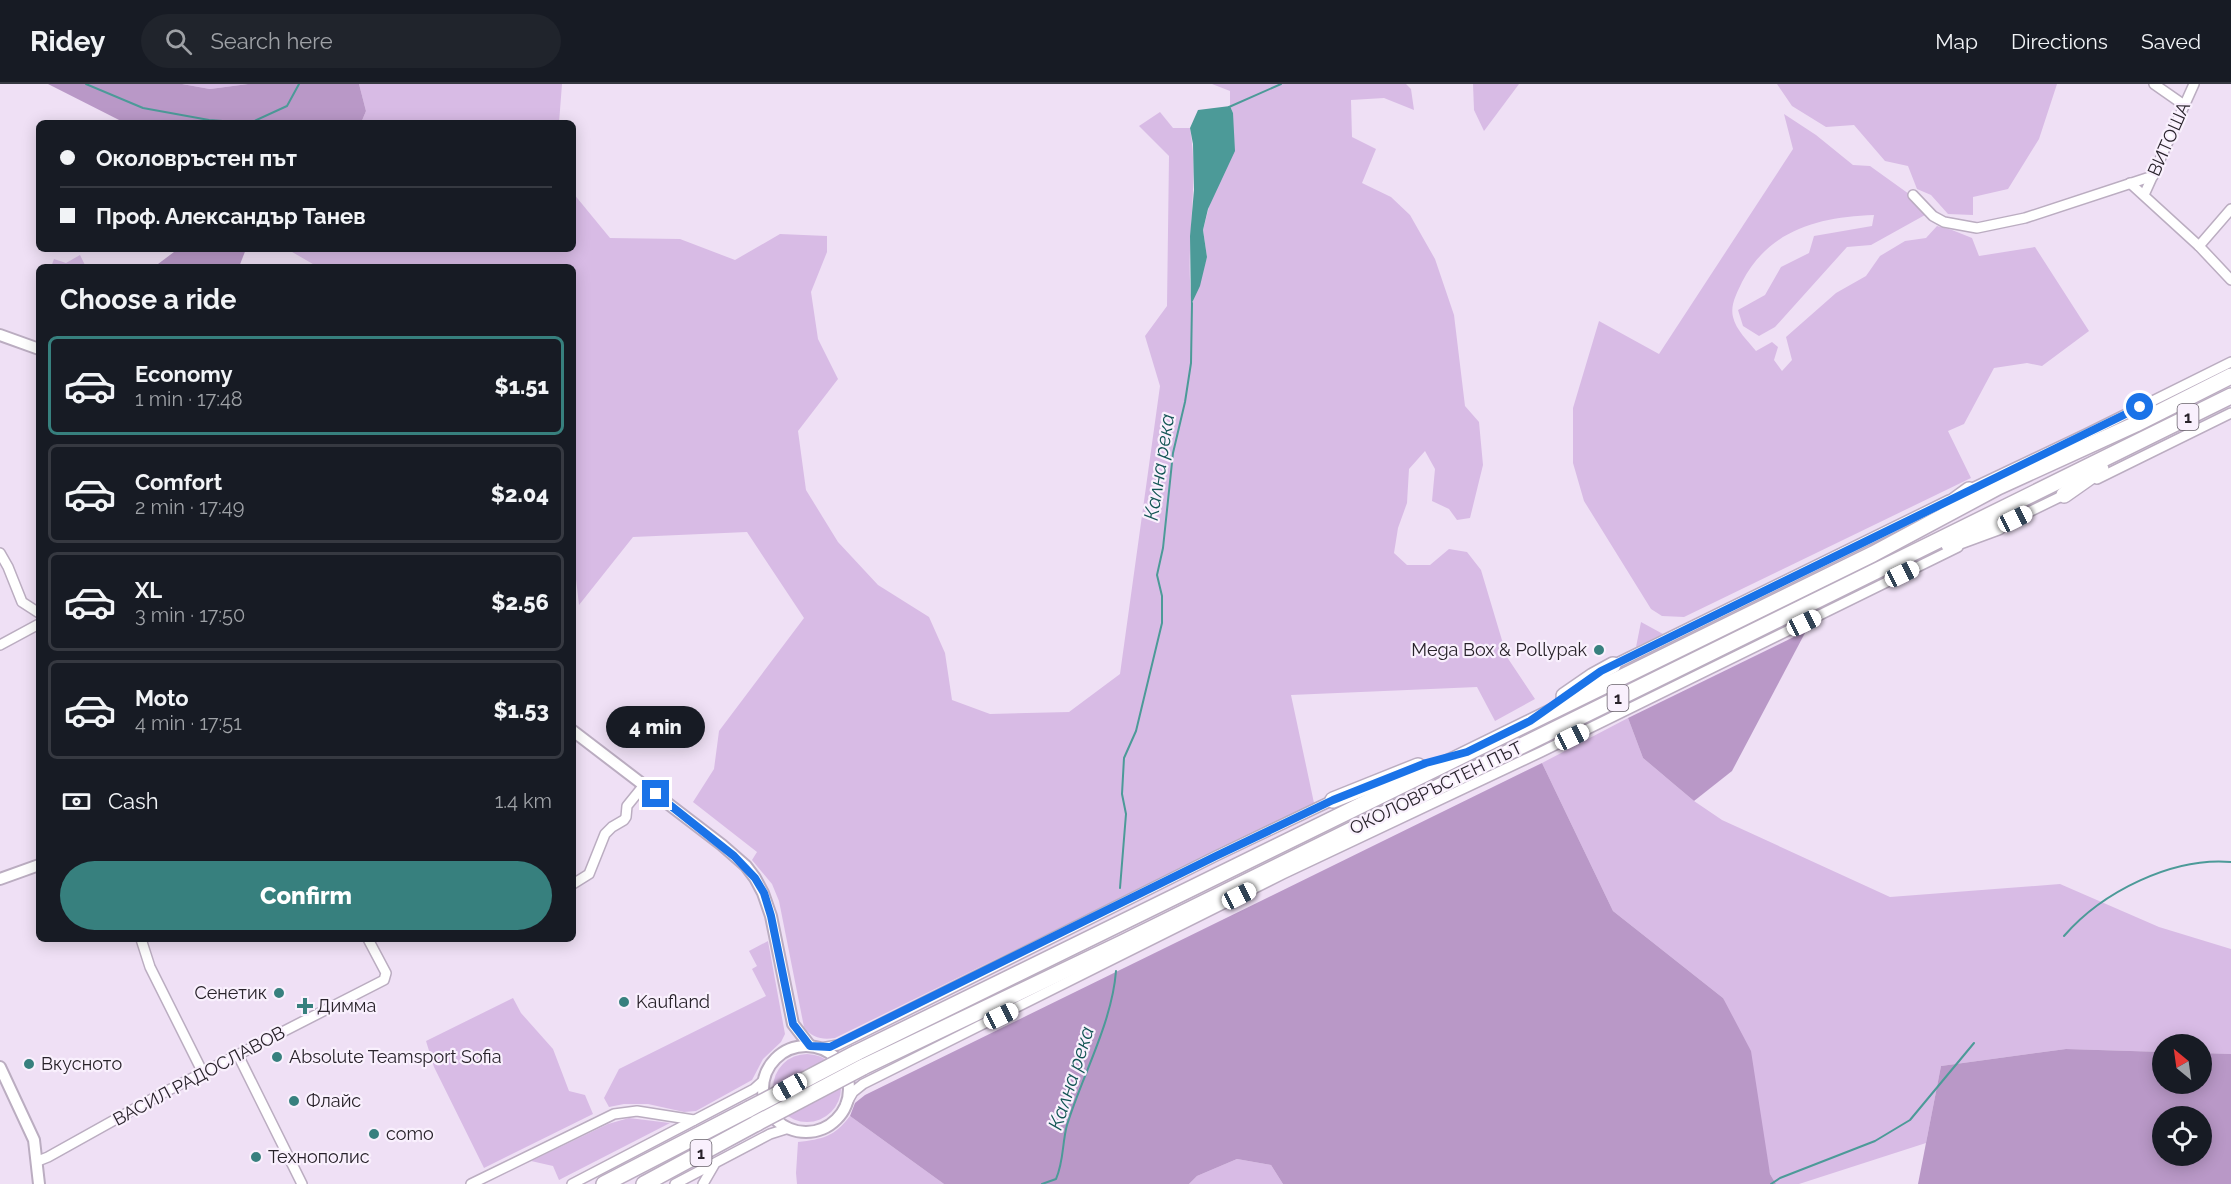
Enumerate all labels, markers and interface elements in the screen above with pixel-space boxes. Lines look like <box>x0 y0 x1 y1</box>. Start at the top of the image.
search box <box>141 14 561 68</box>
text: Ridey <box>30 25 105 58</box>
icon: search <box>162 25 195 58</box>
text: Search here <box>210 28 333 54</box>
text: Map <box>1935 29 1978 54</box>
text: Directions <box>2011 29 2108 54</box>
text: Saved <box>2141 29 2201 54</box>
street label: ВИТОША <box>2143 98 2194 179</box>
text: Околовръстен път <box>96 145 297 171</box>
text: Проф. Александър Танев <box>96 203 366 229</box>
text: Choose a ride <box>60 284 236 315</box>
icon: car <box>63 359 117 413</box>
text: Economy <box>135 361 233 387</box>
text: $1.51 <box>495 373 549 399</box>
text: 1 min · 17:48 <box>135 387 243 411</box>
route start <box>2126 393 2153 420</box>
road number: 1 <box>2178 404 2198 430</box>
water label: Кална река <box>1139 412 1179 522</box>
icon: car <box>63 467 117 521</box>
text: Comfort <box>135 469 222 495</box>
text: $2.04 <box>491 481 549 507</box>
text: 2 min · 17:49 <box>135 495 244 519</box>
car <box>1995 503 2035 535</box>
car <box>1882 558 1922 590</box>
icon: car <box>63 575 117 629</box>
text: XL <box>135 577 162 603</box>
text: $2.56 <box>491 589 549 615</box>
text: 3 min · 17:50 <box>135 603 245 627</box>
car <box>1784 607 1824 639</box>
place label: Mega Box & Pollypak <box>1411 639 1587 660</box>
marker: Mega Box & Pollypak <box>1592 643 1606 657</box>
icon: car <box>63 683 117 737</box>
text: Moto <box>135 685 189 711</box>
road number: 1 <box>1608 685 1628 711</box>
text: $1.53 <box>493 697 549 723</box>
callout: 4 min <box>606 707 706 749</box>
text: 4 min · 17:51 <box>135 711 242 735</box>
text: 4 min <box>629 715 682 739</box>
car <box>1552 721 1592 753</box>
street label: ОКОЛОВРЪСТЕН ПЪТ <box>1346 737 1526 839</box>
route end <box>642 780 669 807</box>
icon: cash <box>60 785 93 818</box>
text: Cash <box>108 788 159 814</box>
text: 1.4 km <box>495 789 552 813</box>
button: Confirm <box>60 861 552 930</box>
car <box>1219 880 1259 912</box>
place label: Сенетик <box>194 982 267 1003</box>
marker: Сенетик <box>272 986 286 1000</box>
place label: Kaufland <box>636 991 710 1012</box>
place label: Димма <box>317 995 376 1016</box>
marker: Kaufland <box>617 995 631 1009</box>
marker: Димма <box>298 999 312 1013</box>
car <box>981 1000 1021 1032</box>
street label: ВАСИЛ РАДОСЛАВОВ <box>109 1021 288 1130</box>
water label: Кална река <box>1043 1023 1099 1133</box>
north arrow <box>2152 1034 2212 1094</box>
map controls <box>2152 1034 2212 1166</box>
place label: Absolute Teamsport Sofia <box>289 1046 501 1067</box>
marker: Absolute Teamsport Sofia <box>270 1050 284 1064</box>
place label: Вкусното <box>41 1053 122 1074</box>
marker: Вкусното <box>22 1057 36 1071</box>
car <box>770 1070 810 1104</box>
place label: Флайс <box>306 1090 361 1111</box>
marker: Флайс <box>287 1094 301 1108</box>
button: locate <box>2152 1106 2212 1166</box>
place label: como <box>386 1123 434 1144</box>
marker: como <box>367 1127 381 1141</box>
road number: 1 <box>690 1140 712 1166</box>
place label: Технополис <box>268 1146 370 1167</box>
marker: Технополис <box>249 1150 263 1164</box>

